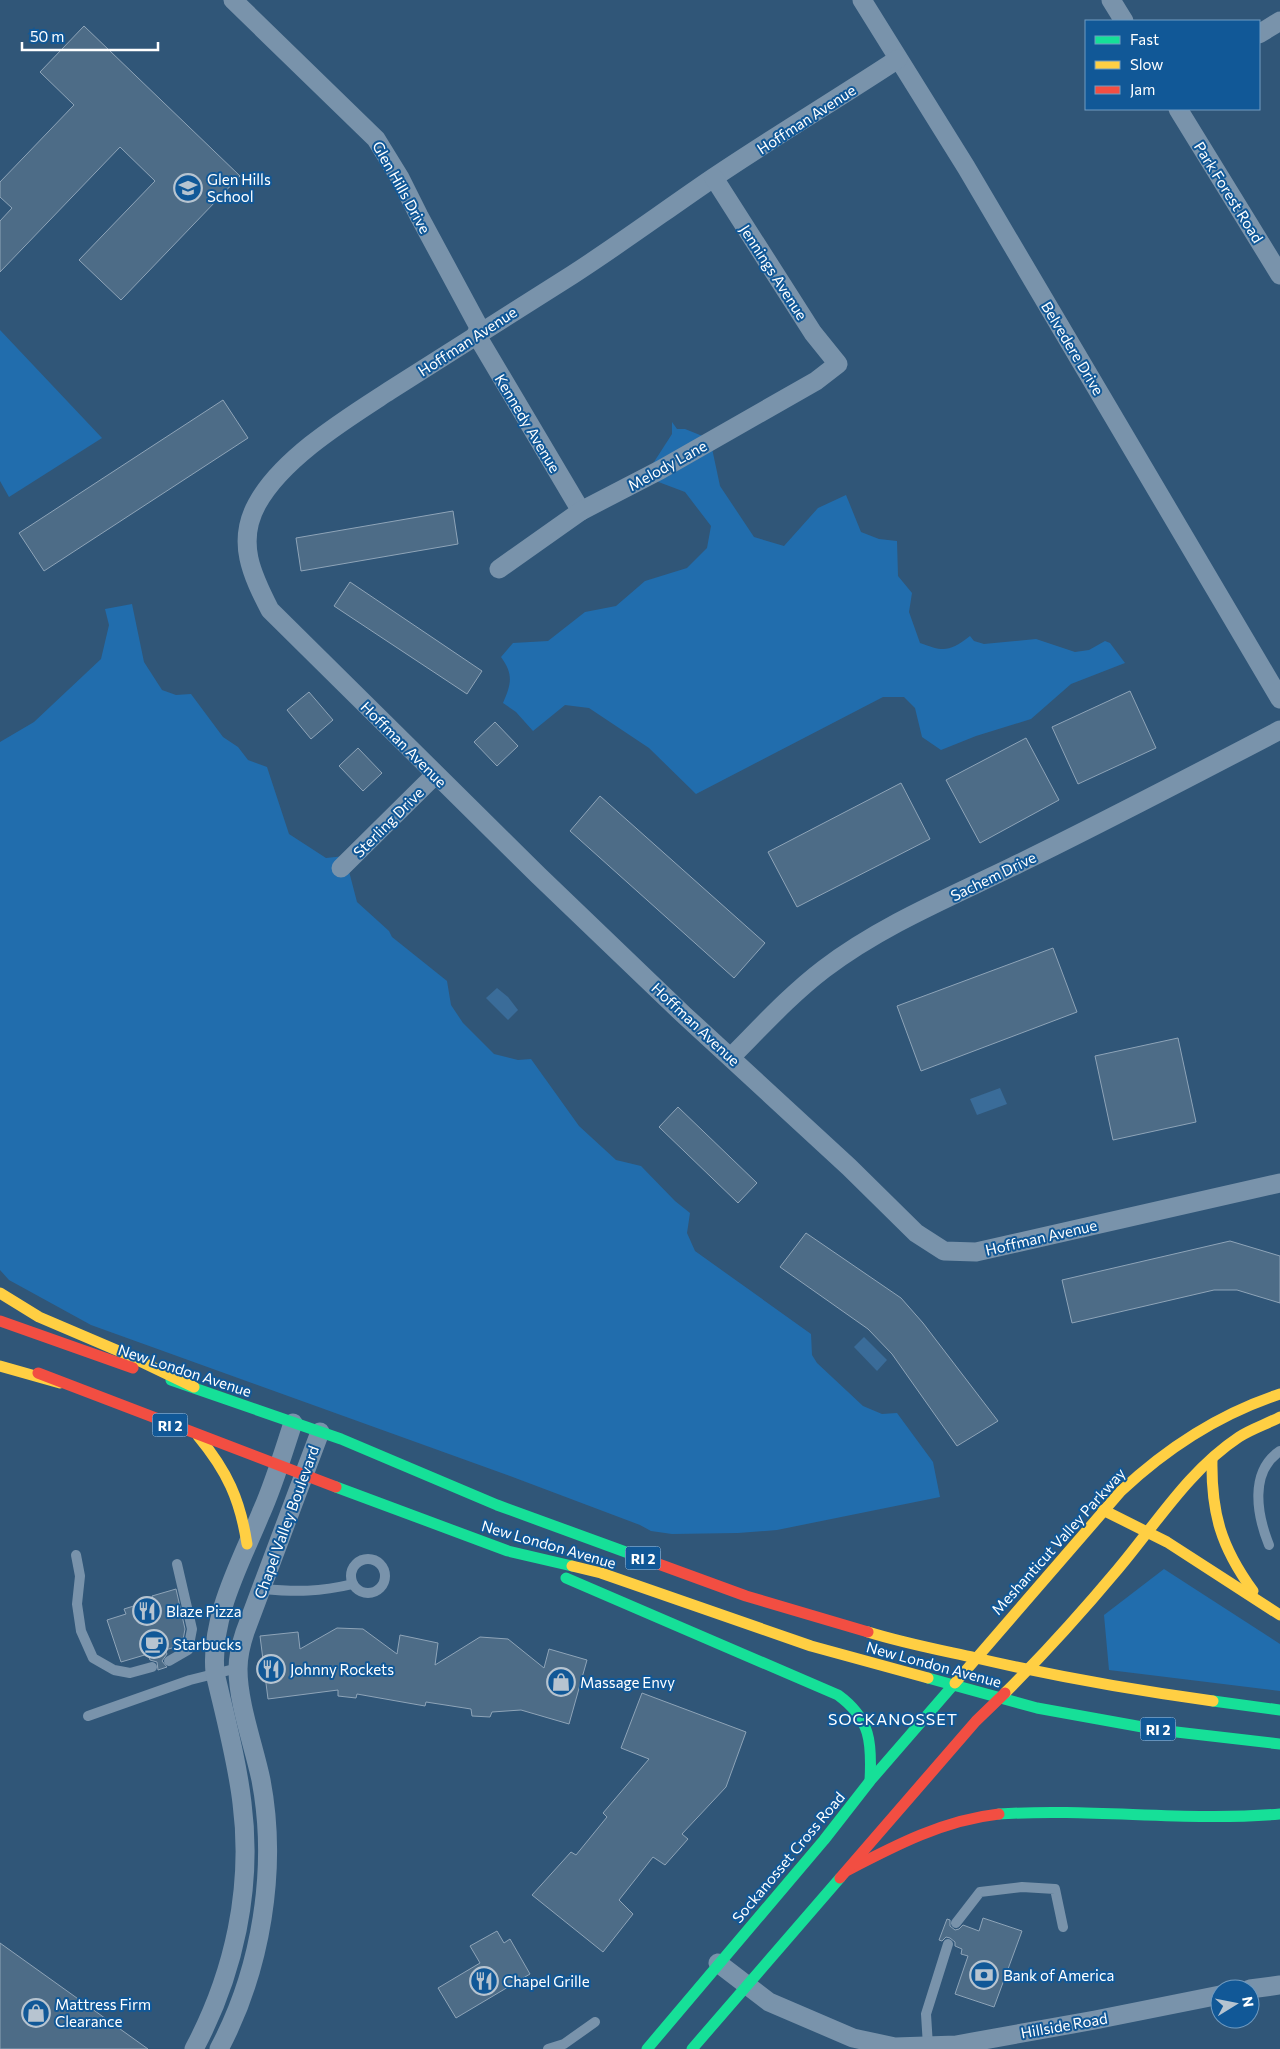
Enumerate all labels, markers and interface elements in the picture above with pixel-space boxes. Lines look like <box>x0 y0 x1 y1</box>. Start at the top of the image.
scale bar <box>22 20 159 52</box>
legend <box>1085 20 1260 110</box>
text: 50 m <box>30 27 64 45</box>
text: Fast <box>1130 30 1159 48</box>
text: Slow <box>1130 55 1163 73</box>
street label: Hoffman Avenue <box>753 80 859 158</box>
text: Jam <box>1130 80 1155 98</box>
street label: Glen Hills Drive <box>369 138 435 236</box>
street label: Park Forest Road <box>1191 138 1267 246</box>
place label: Glen Hills School <box>207 170 271 205</box>
school or university icon: Glen Hills School <box>173 173 203 203</box>
street label: Jennings Avenue <box>737 221 811 323</box>
street label: Belvedere Drive <box>1038 298 1108 398</box>
street label: Hoffman Avenue <box>414 302 520 380</box>
street label: Kennedy Avenue <box>491 370 565 476</box>
street label: Melody Lane <box>624 436 710 494</box>
street label: Hoffman Avenue <box>357 697 451 791</box>
street label: Sterling Drive <box>349 783 427 861</box>
street label: Sachem Drive <box>947 848 1039 904</box>
street label: Hoffman Avenue <box>648 979 744 1070</box>
street label: Hoffman Avenue <box>983 1215 1099 1259</box>
street label: New London Avenue <box>116 1340 254 1400</box>
road number: RI 2 <box>152 1414 188 1436</box>
street label: Chapel Valley Boulevard <box>250 1443 322 1601</box>
street label: Meshanticut Valley Parkway <box>987 1464 1129 1618</box>
street label: New London Avenue <box>480 1516 618 1572</box>
road number: RI 2 <box>626 1546 660 1570</box>
restaurant icon: Blaze Pizza <box>132 1596 162 1626</box>
place label: Blaze Pizza <box>166 1602 242 1620</box>
cafe icon: Starbucks <box>139 1629 169 1659</box>
place label: Starbucks <box>173 1635 241 1653</box>
street label: New London Avenue <box>864 1637 1004 1691</box>
restaurant icon: Johnny Rockets <box>256 1654 286 1684</box>
place label: Johnny Rockets <box>290 1660 394 1678</box>
shop icon: Massage Envy <box>546 1667 576 1697</box>
place label: Massage Envy <box>580 1673 675 1691</box>
district label: SOCKANOSSET <box>828 1709 958 1728</box>
road number: RI 2 <box>1140 1718 1176 1740</box>
street label: Sockanosset Cross Road <box>728 1788 848 1926</box>
bank icon: Bank of America <box>969 1960 999 1990</box>
restaurant icon: Chapel Grille <box>469 1966 499 1996</box>
place label: Bank of America <box>1003 1966 1114 1984</box>
place label: Chapel Grille <box>503 1972 590 1990</box>
north arrow <box>1210 1979 1260 2029</box>
place label: Mattress Firm Clearance <box>55 1995 151 2030</box>
text: N <box>1239 1995 1258 2008</box>
shop icon: Mattress Firm Clearance <box>21 1998 51 2028</box>
street label: Hillside Road <box>1019 2009 1109 2041</box>

